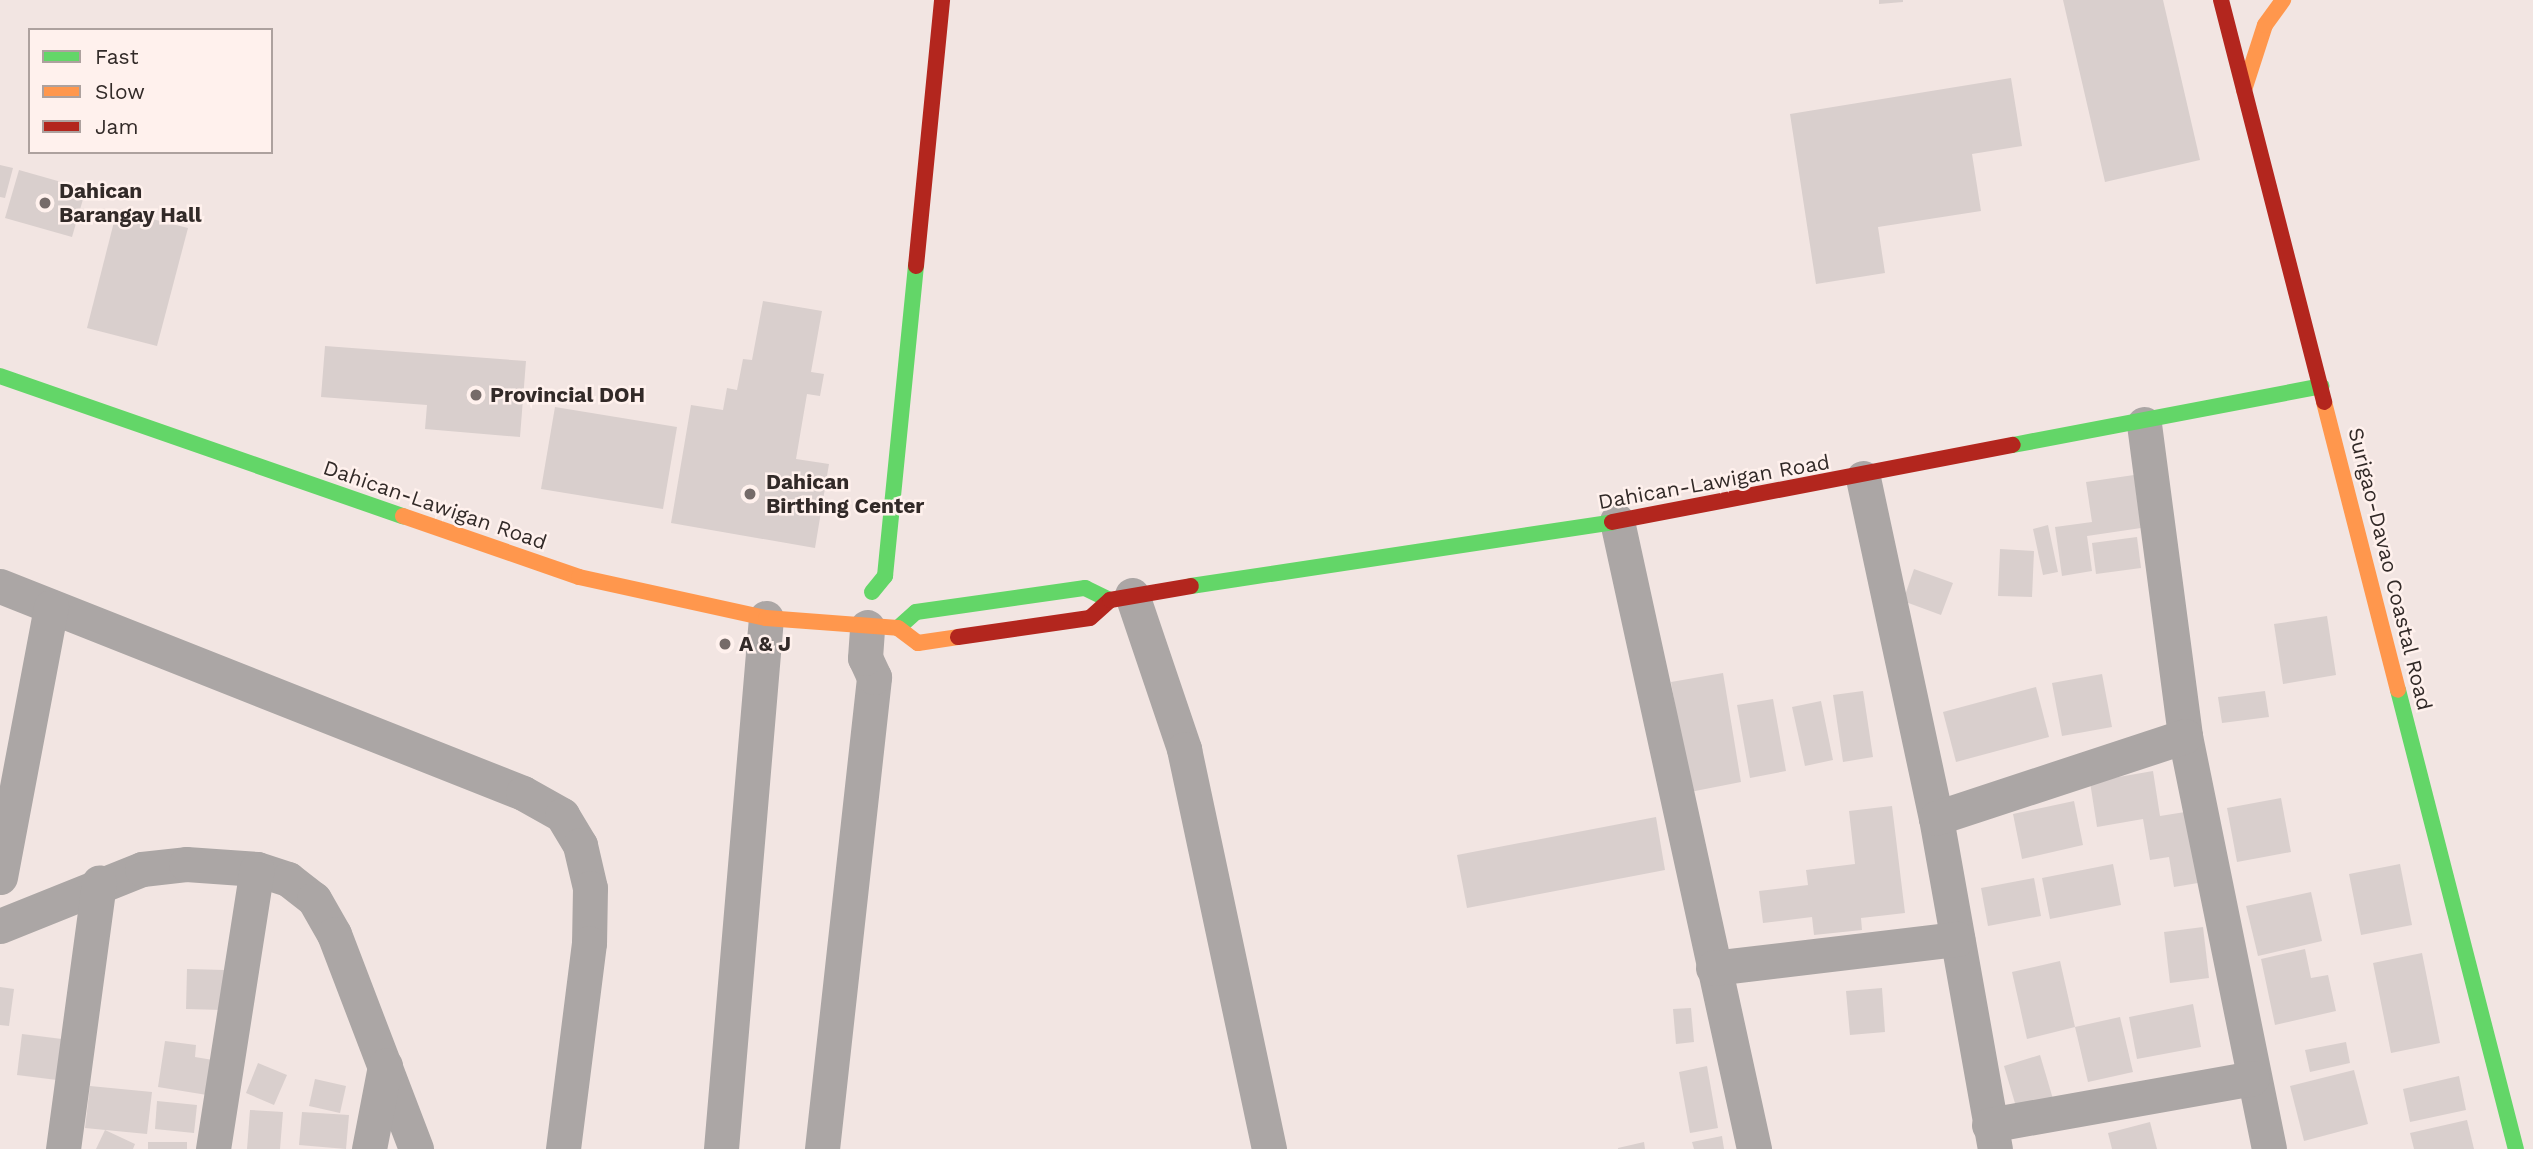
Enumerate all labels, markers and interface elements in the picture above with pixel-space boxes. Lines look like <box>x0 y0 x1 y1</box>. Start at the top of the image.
legend <box>28 28 273 154</box>
text: Fast <box>95 44 139 69</box>
text: Slow <box>95 79 145 104</box>
text: Jam <box>95 114 138 139</box>
place label: Dahican Barangay Hall <box>59 178 202 228</box>
marker: Dahican Barangay Hall <box>37 195 53 211</box>
place label: Provincial DOH <box>490 382 645 408</box>
marker: Provincial DOH <box>468 387 484 403</box>
street label: Surigao-Davao Coastal Road <box>2343 425 2437 713</box>
street label: Dahican-Lawigan Road <box>1596 449 1832 515</box>
street label: Dahican-Lawigan Road <box>320 455 550 555</box>
place label: Dahican Birthing Center <box>766 469 924 519</box>
marker: Dahican Birthing Center <box>740 484 760 504</box>
place label: A & J <box>739 631 792 657</box>
marker: A & J <box>717 636 733 652</box>

